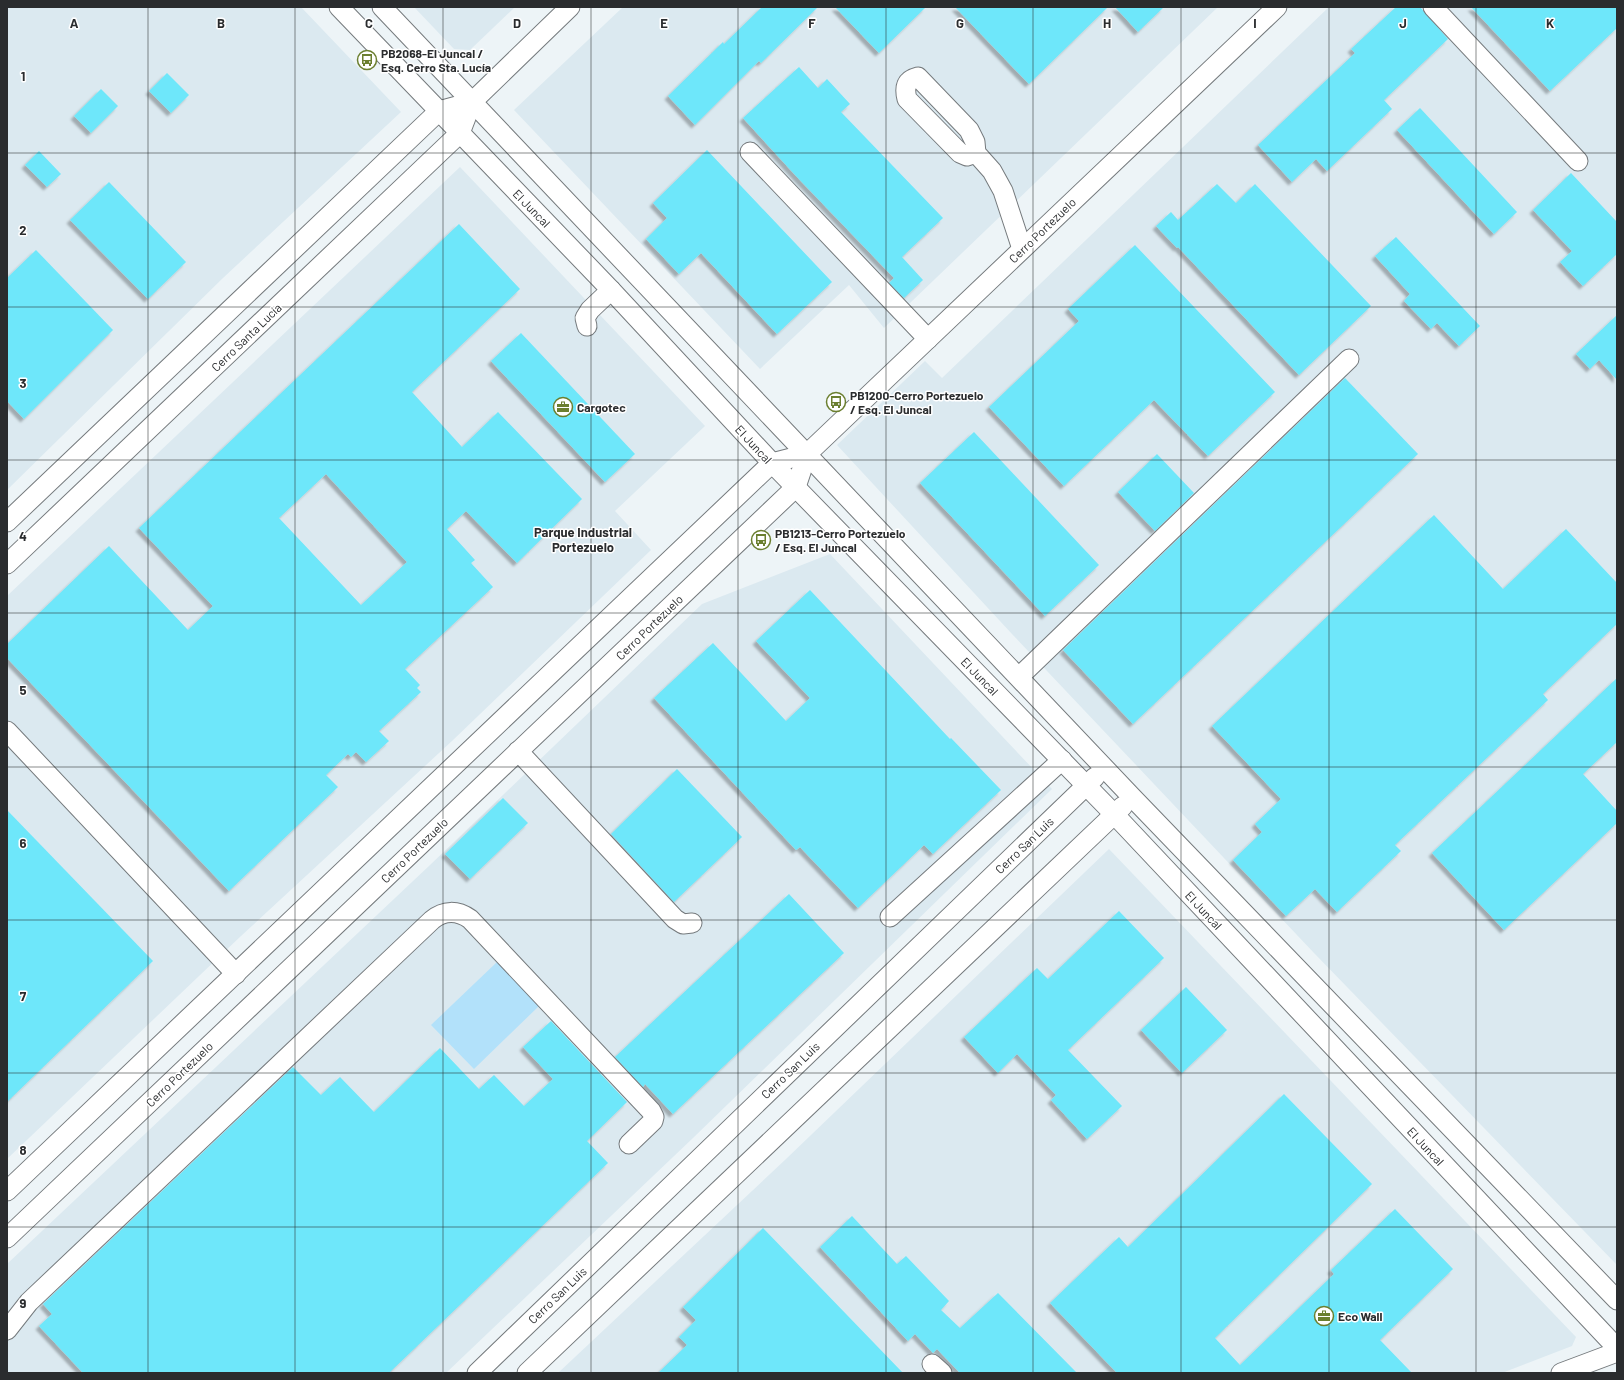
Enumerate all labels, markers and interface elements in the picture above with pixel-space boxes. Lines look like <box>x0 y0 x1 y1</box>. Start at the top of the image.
text: A <box>70 15 79 31</box>
text: B <box>217 15 225 31</box>
text: C <box>365 15 373 31</box>
text: D <box>513 15 521 31</box>
text: E <box>660 15 668 31</box>
text: F <box>808 15 816 31</box>
text: G <box>956 15 964 31</box>
text: H <box>1103 15 1111 31</box>
text: I <box>1253 15 1257 31</box>
text: J <box>1399 15 1407 31</box>
text: K <box>1546 15 1554 31</box>
place label: PB2068-El Juncal / Esq. Cerro Sta. Lucía <box>381 46 491 74</box>
bus stop icon: PB2068-El Juncal / Esq. Cerro Sta. Lucía <box>356 49 378 71</box>
text: 1 <box>21 68 25 84</box>
street label: El Juncal <box>511 186 553 230</box>
street label: Cerro Portezuelo <box>1006 195 1078 265</box>
text: 2 <box>19 222 27 238</box>
street label: Cerro Santa Lucía <box>208 300 284 374</box>
text: 3 <box>19 375 27 391</box>
place label: PB1200-Cerro Portezuelo / Esq. El Juncal <box>850 388 984 416</box>
bus stop icon: PB1200-Cerro Portezuelo / Esq. El Juncal <box>825 391 847 413</box>
office icon: Cargotec <box>552 396 574 418</box>
place label: Cargotec <box>577 400 626 414</box>
street label: El Juncal <box>733 422 775 466</box>
district label: Parque Industrial Portezuelo <box>534 524 632 555</box>
place label: PB1213-Cerro Portezuelo / Esq. El Juncal <box>775 526 906 554</box>
text: 4 <box>19 528 27 544</box>
bus stop icon: PB1213-Cerro Portezuelo / Esq. El Juncal <box>750 529 772 551</box>
street label: Cerro Portezuelo <box>613 592 685 662</box>
street label: El Juncal <box>959 654 1001 698</box>
text: 5 <box>19 682 27 698</box>
street label: Cerro San Luis <box>992 814 1056 876</box>
street label: Cerro Portezuelo <box>378 815 450 885</box>
text: 6 <box>20 835 27 851</box>
street label: El Juncal <box>1183 888 1225 932</box>
text: 7 <box>20 988 27 1004</box>
street label: Cerro Portezuelo <box>143 1039 215 1109</box>
street label: Cerro San Luis <box>758 1039 822 1101</box>
street label: El Juncal <box>1405 1124 1447 1168</box>
text: 8 <box>19 1142 27 1158</box>
street label: Cerro San Luis <box>525 1264 589 1326</box>
text: 9 <box>20 1295 27 1311</box>
office icon: Eco Wall <box>1313 1305 1335 1327</box>
place label: Eco Wall <box>1338 1309 1383 1323</box>

